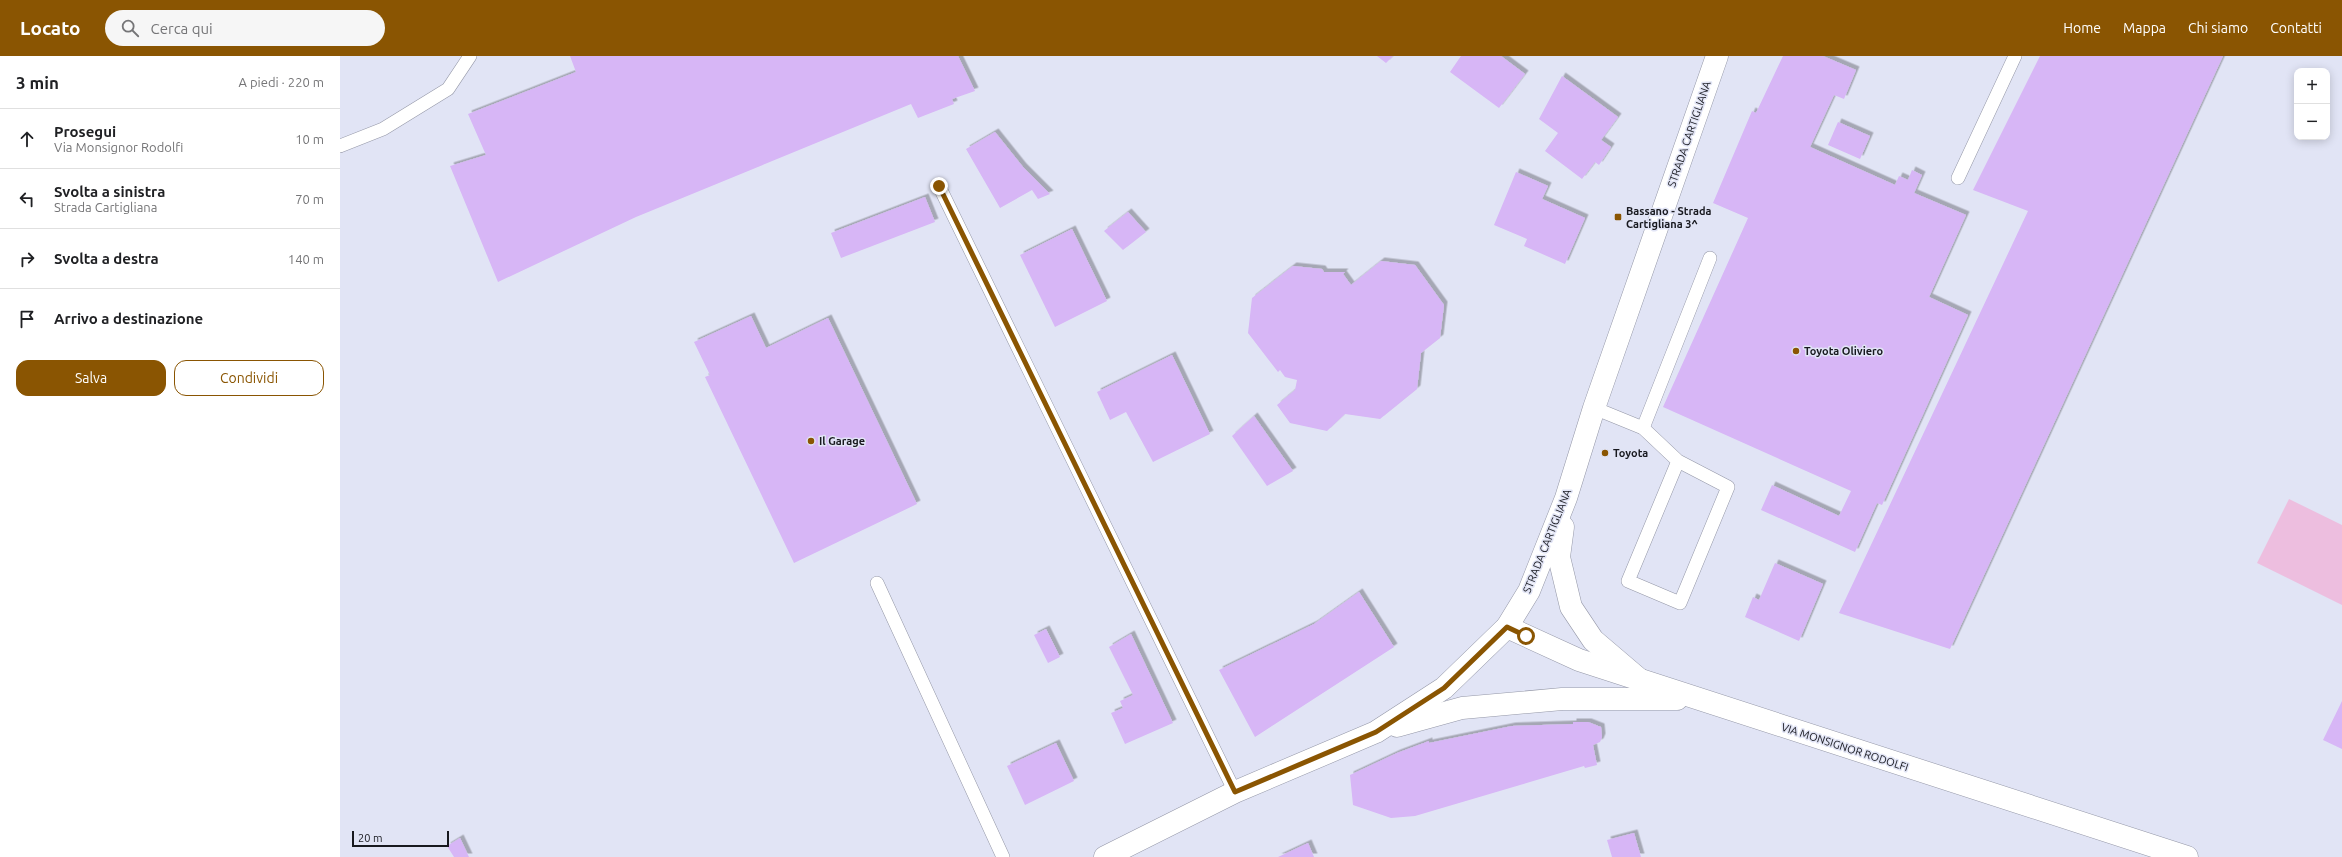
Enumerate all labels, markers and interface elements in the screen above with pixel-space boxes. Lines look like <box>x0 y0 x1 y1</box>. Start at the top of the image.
search box <box>105 10 385 46</box>
text: Locato <box>20 17 81 39</box>
icon: search <box>119 17 141 39</box>
text: Cerca qui <box>151 20 213 37</box>
text: Home <box>2063 20 2101 36</box>
text: Mappa <box>2123 20 2166 36</box>
text: Chi siamo <box>2188 20 2248 36</box>
text: Contatti <box>2270 20 2322 36</box>
map controls <box>2294 68 2330 140</box>
button: + <box>2294 68 2330 104</box>
text: 3 min <box>16 73 59 92</box>
text: A piedi · 220 m <box>239 75 324 89</box>
street label: STRADA CARTIGLIANA <box>1665 79 1713 189</box>
button: − <box>2294 104 2330 140</box>
text: Prosegui <box>54 123 116 140</box>
icon: ahead <box>16 128 38 150</box>
text: 10 m <box>295 132 324 146</box>
text: Via Monsignor Rodolfi <box>54 140 183 154</box>
route end <box>930 177 948 195</box>
text: Svolta a sinistra <box>54 183 165 200</box>
icon: left <box>16 188 38 210</box>
text: 70 m <box>295 192 324 206</box>
text: Strada Cartigliana <box>54 200 157 214</box>
place label: Bassano - Strada Cartigliana 3^ <box>1626 205 1711 230</box>
marker: Bassano - Strada Cartigliana 3^ <box>1613 212 1623 222</box>
icon: right <box>16 248 38 270</box>
text: Svolta a destra <box>54 250 159 267</box>
text: 140 m <box>288 252 324 266</box>
icon: arrive <box>16 308 38 330</box>
text: Arrivo a destinazione <box>54 310 203 327</box>
place label: Toyota Oliviero <box>1804 345 1883 357</box>
marker: Toyota Oliviero <box>1791 346 1801 356</box>
button: Salva <box>16 360 166 396</box>
button: Condividi <box>174 360 324 396</box>
place label: Il Garage <box>819 435 865 447</box>
marker: Il Garage <box>806 436 816 446</box>
place label: Toyota <box>1613 447 1648 459</box>
marker: Toyota <box>1600 448 1610 458</box>
street label: STRADA CARTIGLIANA <box>1521 486 1574 595</box>
route start <box>1517 627 1535 645</box>
street label: VIA MONSIGNOR RODOLFI <box>1780 721 1910 773</box>
scale bar <box>352 829 449 848</box>
text: 20 m <box>358 832 382 844</box>

